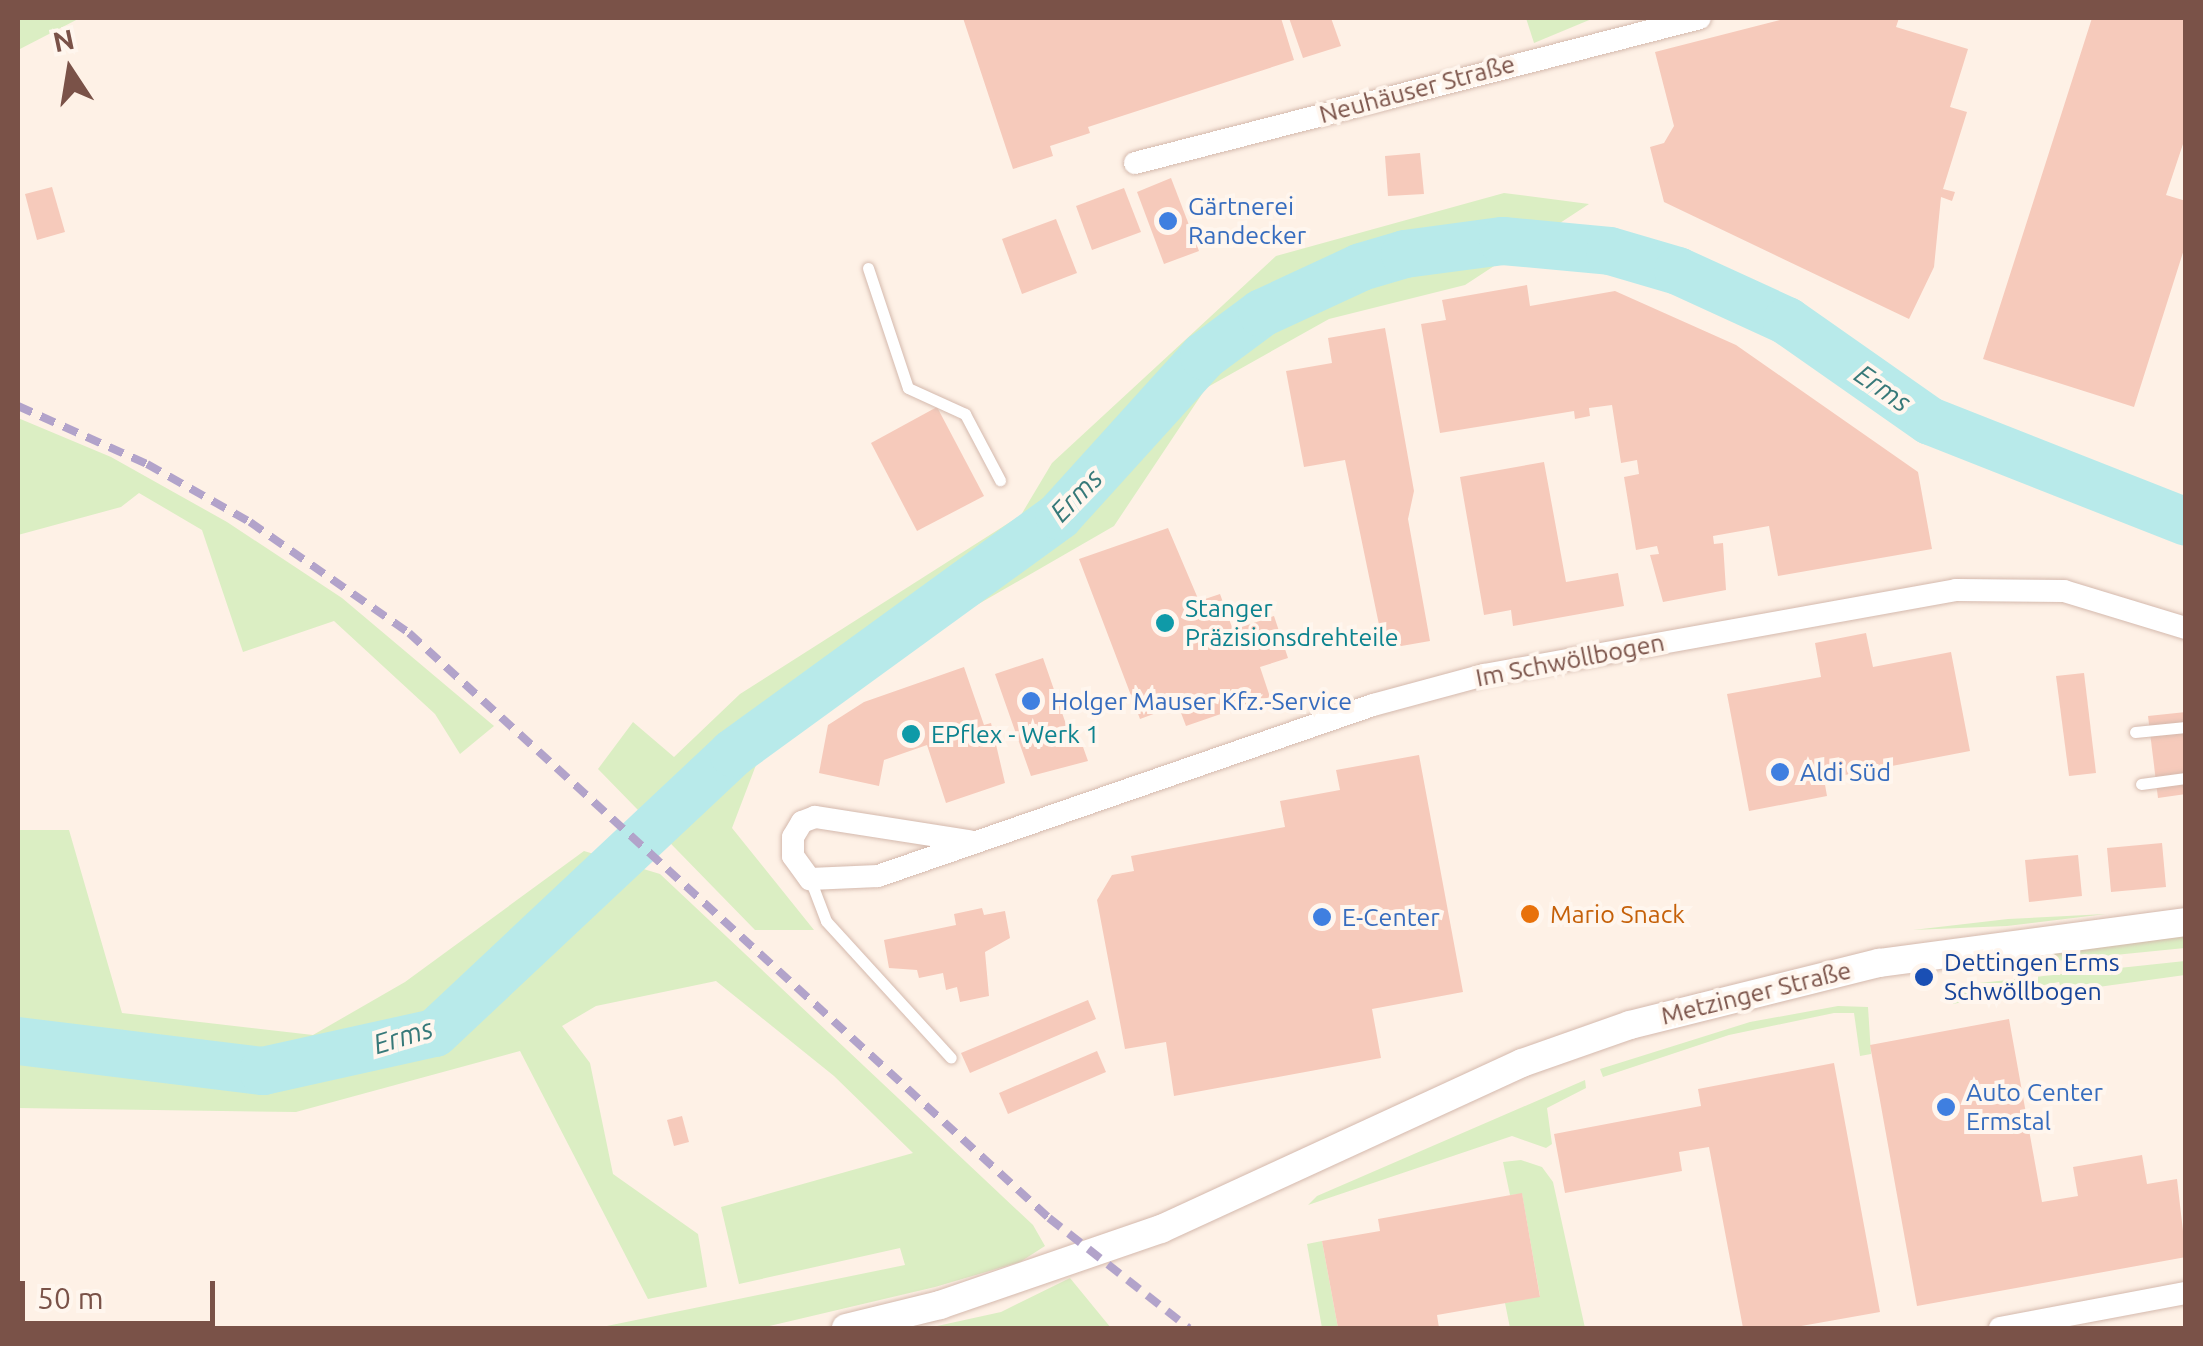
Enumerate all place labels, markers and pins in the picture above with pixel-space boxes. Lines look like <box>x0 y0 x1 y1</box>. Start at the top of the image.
place label: Gärtnerei Randecker <box>1188 192 1306 251</box>
marker: Gärtnerei Randecker <box>1157 210 1179 232</box>
place label: Stanger Präzisionsdrehteile <box>1185 594 1399 653</box>
marker: Stanger Präzisionsdrehteile <box>1154 612 1176 634</box>
place label: Holger Mauser Kfz.-Service <box>1051 686 1352 716</box>
marker: Holger Mauser Kfz.-Service <box>1020 690 1042 712</box>
place label: EPflex - Werk 1 <box>931 719 1100 749</box>
marker: EPflex - Werk 1 <box>900 723 922 745</box>
place label: Aldi Süd <box>1800 757 1891 787</box>
marker: Aldi Süd <box>1769 761 1791 783</box>
place label: Mario Snack <box>1550 899 1685 929</box>
place label: E-Center <box>1342 902 1440 932</box>
marker: Mario Snack <box>1519 903 1541 925</box>
marker: E-Center <box>1311 906 1333 928</box>
place label: Dettingen Erms Schwöllbogen <box>1944 948 2120 1007</box>
marker: Dettingen Erms Schwöllbogen <box>1913 966 1935 988</box>
place label: Auto Center Ermstal <box>1966 1078 2103 1137</box>
marker: Auto Center Ermstal <box>1935 1096 1957 1118</box>

